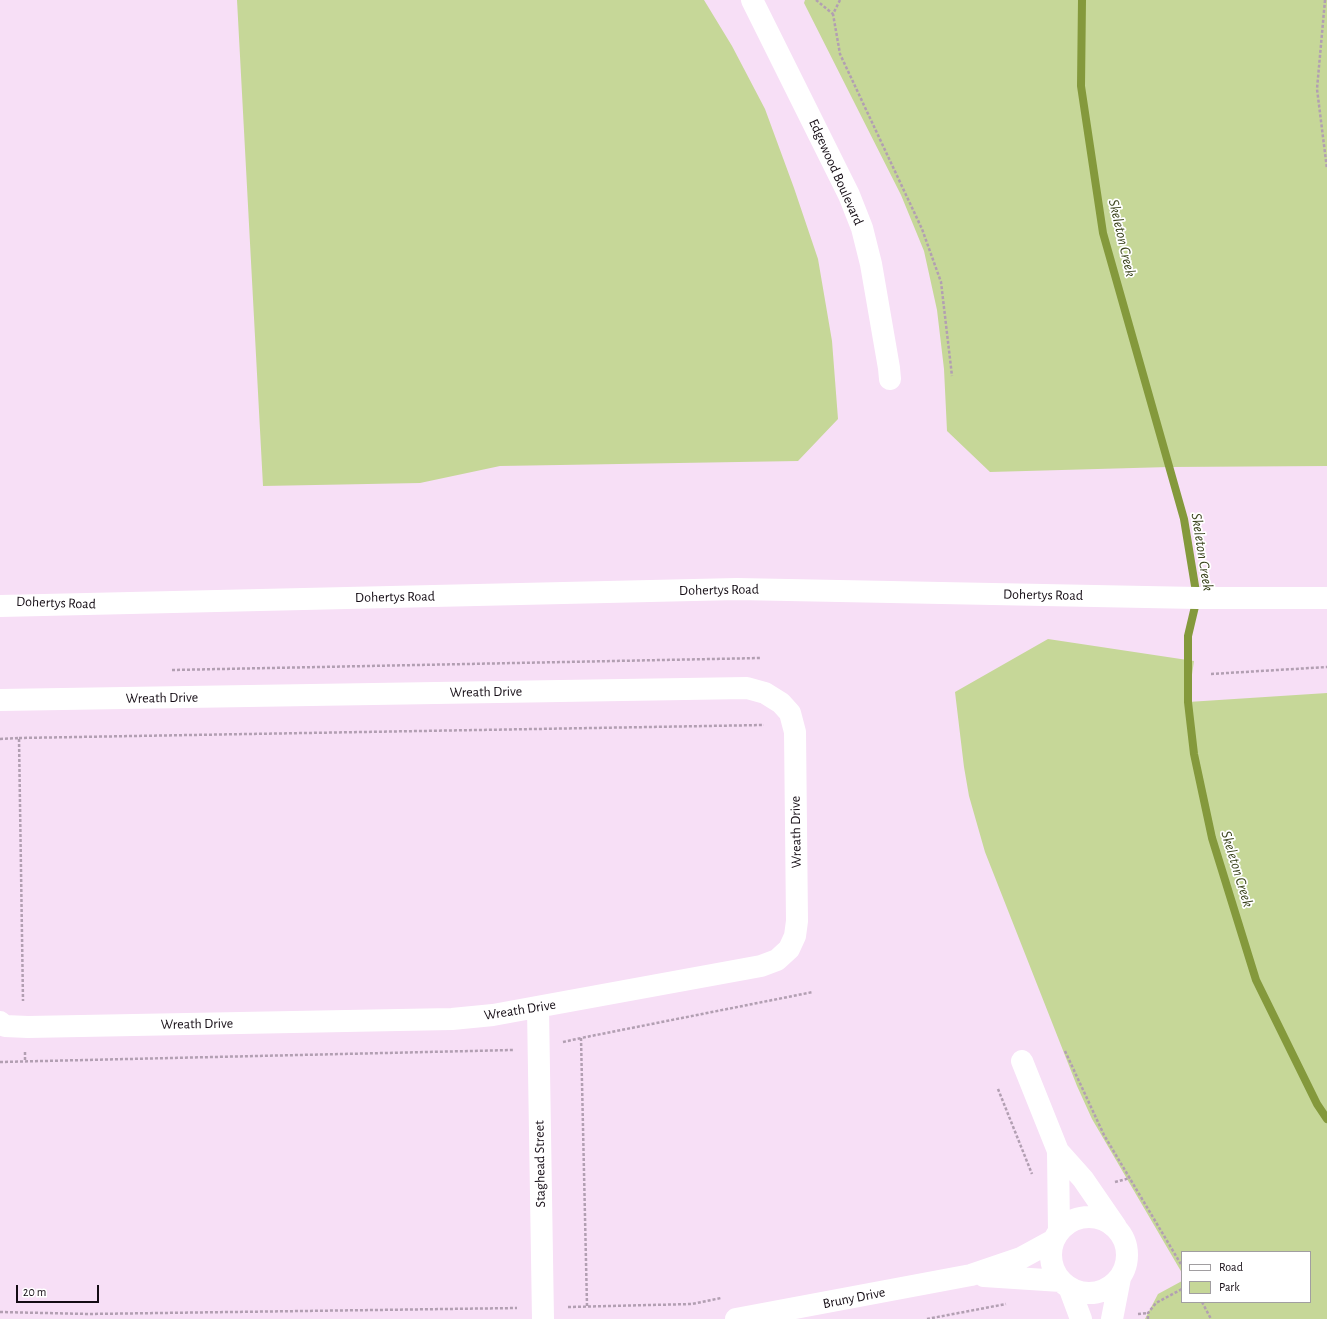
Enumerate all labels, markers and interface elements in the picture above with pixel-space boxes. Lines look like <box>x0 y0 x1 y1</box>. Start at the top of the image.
street label: Edgewood Boulevard <box>805 116 867 228</box>
water label: Skeleton Creek <box>1104 198 1140 278</box>
water label: Skeleton Creek <box>1187 512 1217 592</box>
street label: Dohertys Road <box>679 581 759 599</box>
street label: Dohertys Road <box>1003 586 1083 604</box>
street label: Dohertys Road <box>355 588 435 606</box>
street label: Dohertys Road <box>16 593 96 613</box>
street label: Wreath Drive <box>450 683 522 701</box>
street label: Wreath Drive <box>126 689 198 707</box>
street label: Wreath Drive <box>787 796 805 868</box>
water label: Skeleton Creek <box>1217 829 1257 909</box>
street label: Wreath Drive <box>483 996 557 1024</box>
street label: Wreath Drive <box>161 1015 233 1033</box>
street label: Staghead Street <box>531 1120 549 1208</box>
legend <box>1181 1251 1311 1303</box>
text: Road <box>1219 1261 1243 1273</box>
scale bar <box>18 1277 101 1303</box>
text: Park <box>1219 1281 1240 1293</box>
street label: Bruny Drive <box>821 1284 887 1312</box>
text: 20 m <box>23 1286 46 1298</box>

